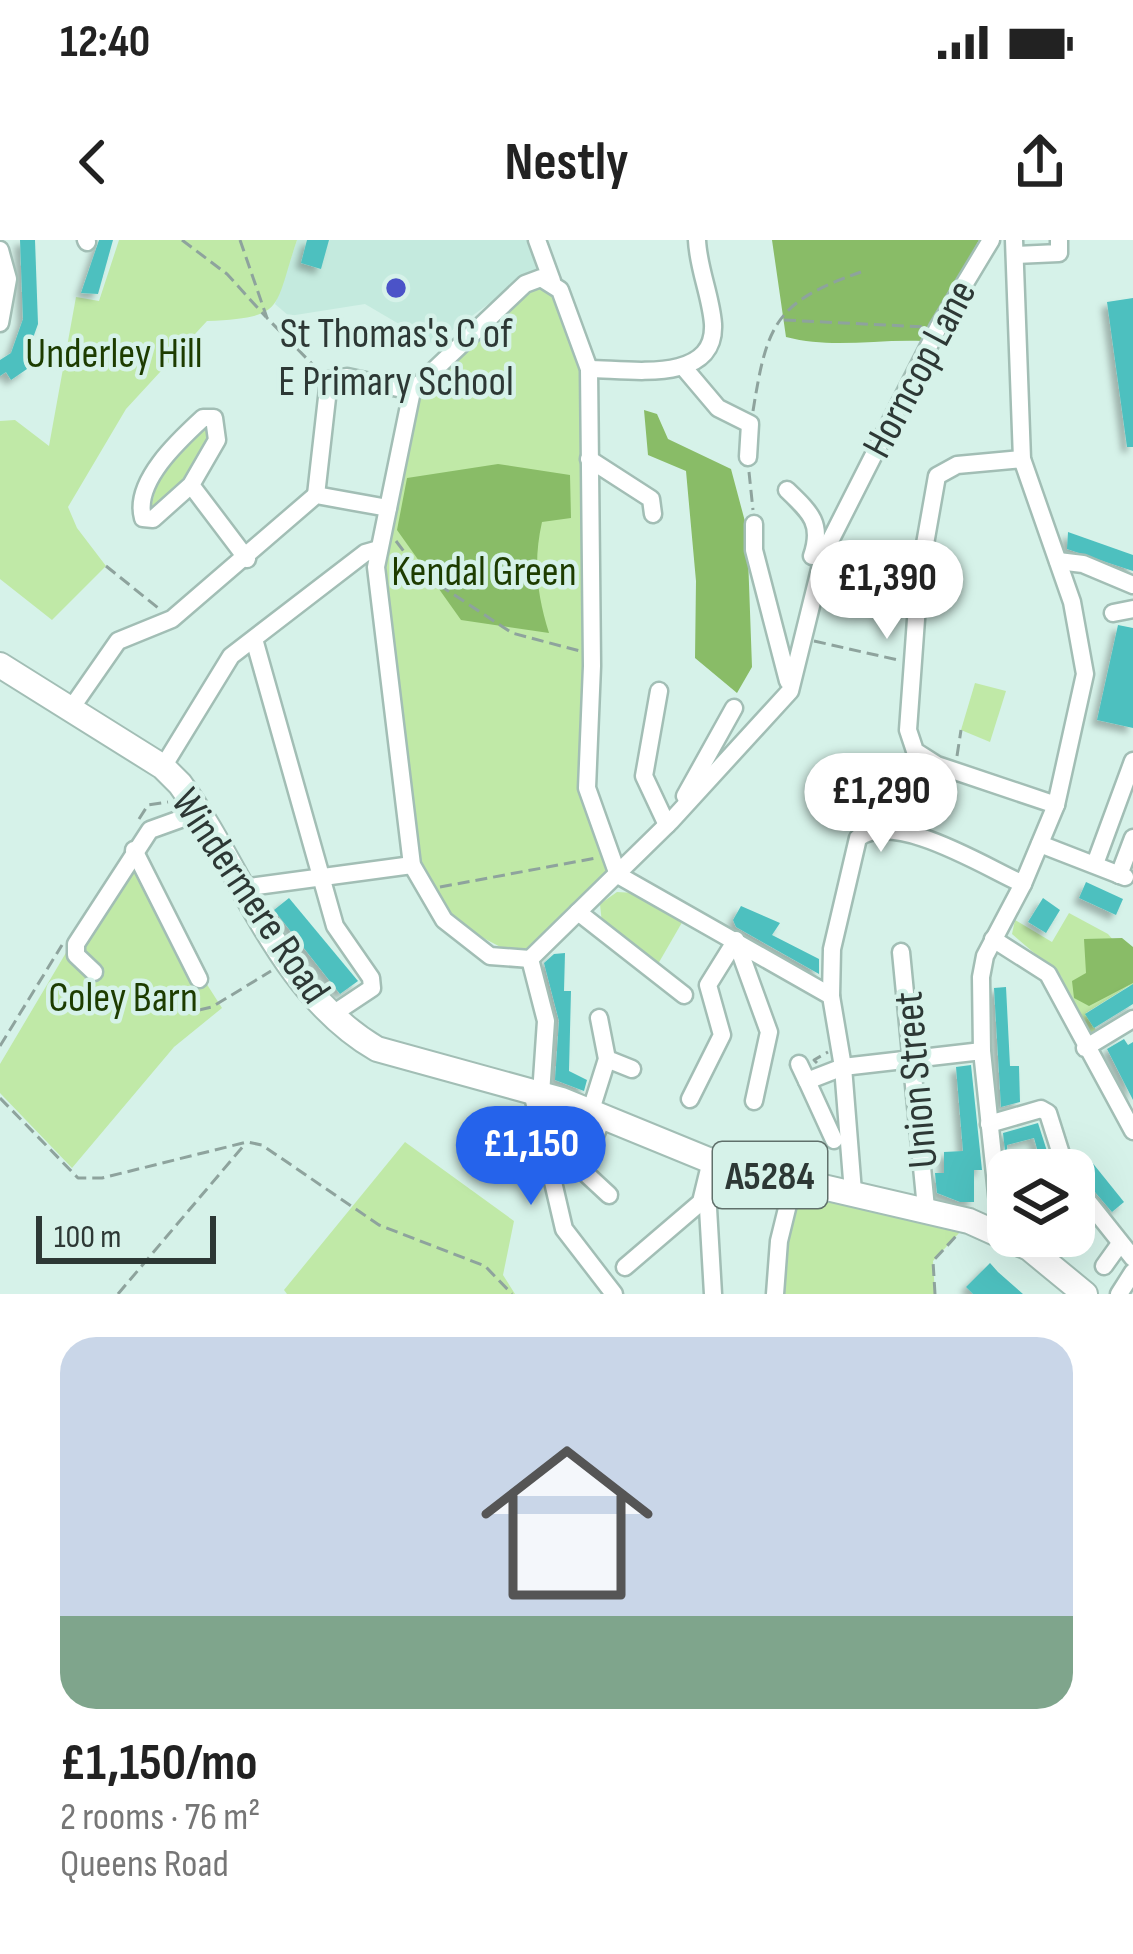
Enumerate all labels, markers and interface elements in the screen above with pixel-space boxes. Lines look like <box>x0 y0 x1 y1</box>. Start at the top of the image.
text: 12:40 <box>60 15 150 70</box>
icon: back <box>60 129 126 195</box>
icon: share <box>1007 129 1073 195</box>
text: Nestly <box>505 130 628 195</box>
street label: Horncop Lane <box>852 272 988 467</box>
marker: St Thomas's C of E Primary School <box>383 275 409 301</box>
place label: St Thomas's C of E Primary School <box>278 309 514 408</box>
park label: Underley Hill <box>25 329 203 380</box>
pin: £1,390 <box>789 540 985 642</box>
park label: Kendal Green <box>391 547 577 598</box>
text: £1,390 <box>837 555 937 602</box>
pin: £1,290 <box>783 753 979 855</box>
text: £1,290 <box>831 768 931 815</box>
street label: Windermere Road <box>159 779 341 1014</box>
park label: Coley Barn <box>48 973 198 1024</box>
street label: Union Street <box>883 989 950 1170</box>
pin: £1,150 <box>433 1106 629 1208</box>
text: £1,150 <box>483 1121 579 1168</box>
road number: A5284 <box>713 1142 827 1208</box>
map controls <box>987 1149 1095 1257</box>
button: layers <box>987 1149 1095 1257</box>
scale bar <box>36 1210 216 1263</box>
text: 100 m <box>54 1217 121 1257</box>
icon: home <box>459 1415 675 1631</box>
text: £1,150/mo <box>60 1733 257 1794</box>
text: 2 rooms · 76 m² <box>60 1794 260 1841</box>
text: Queens Road <box>60 1841 229 1888</box>

